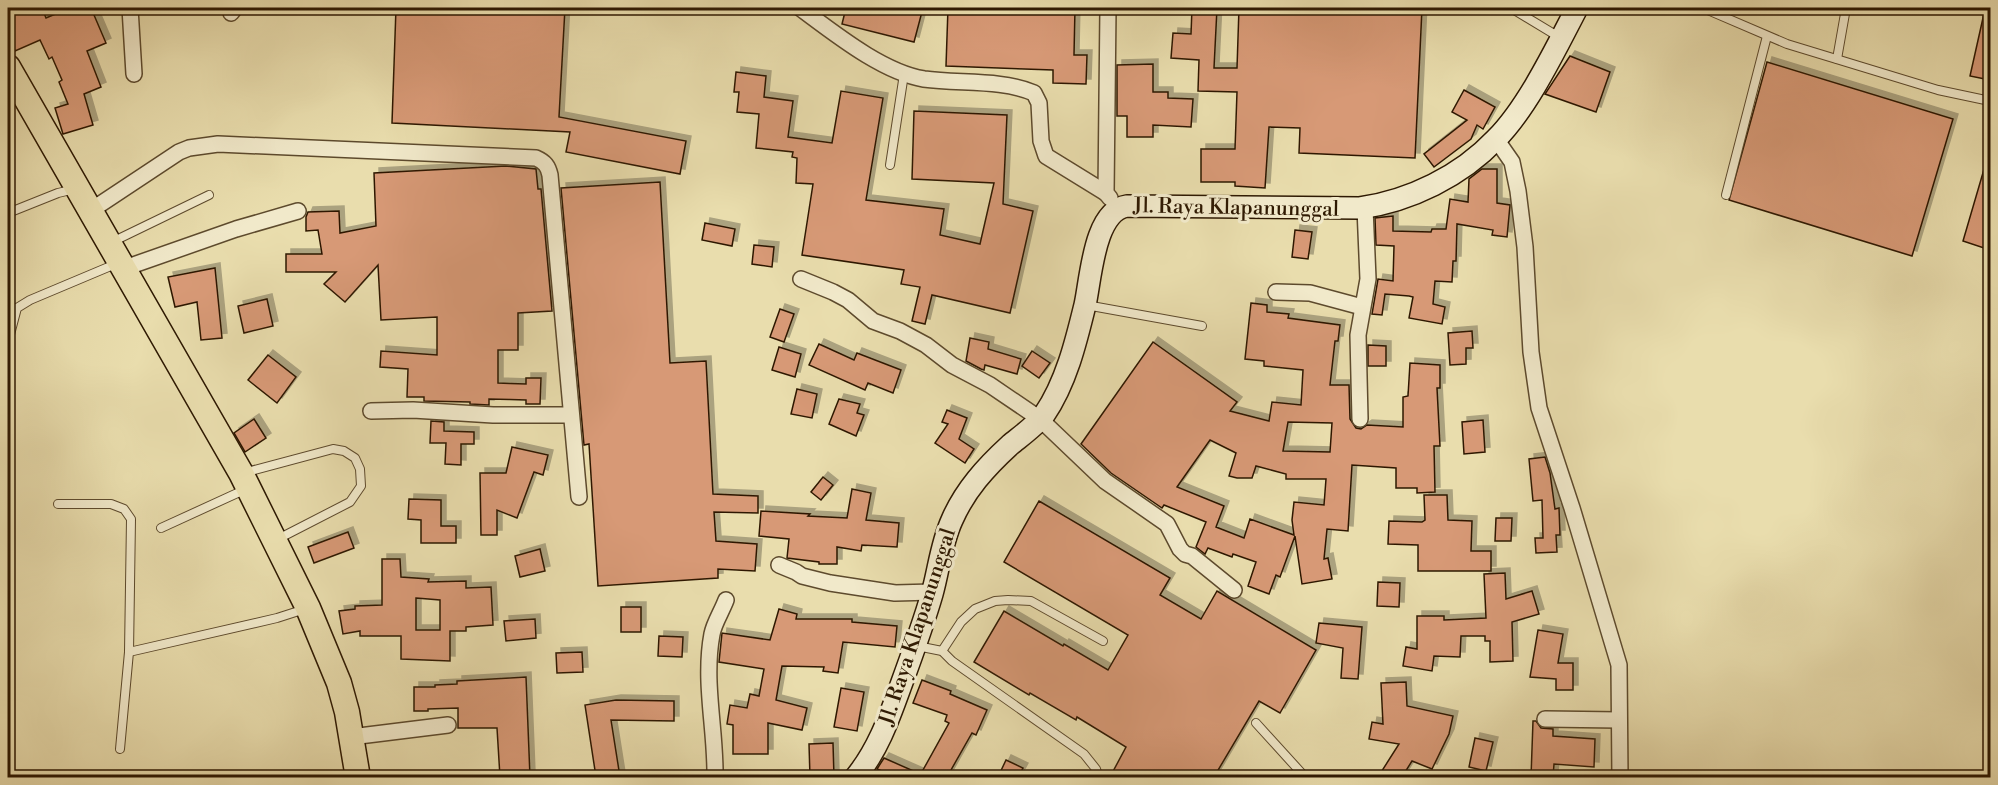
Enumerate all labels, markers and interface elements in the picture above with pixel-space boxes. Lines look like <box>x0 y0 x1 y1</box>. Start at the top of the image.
street label: Jl. Raya Klapanunggal <box>1132 193 1339 223</box>
street label: Jl. Raya Klapanunggal <box>873 525 962 730</box>

